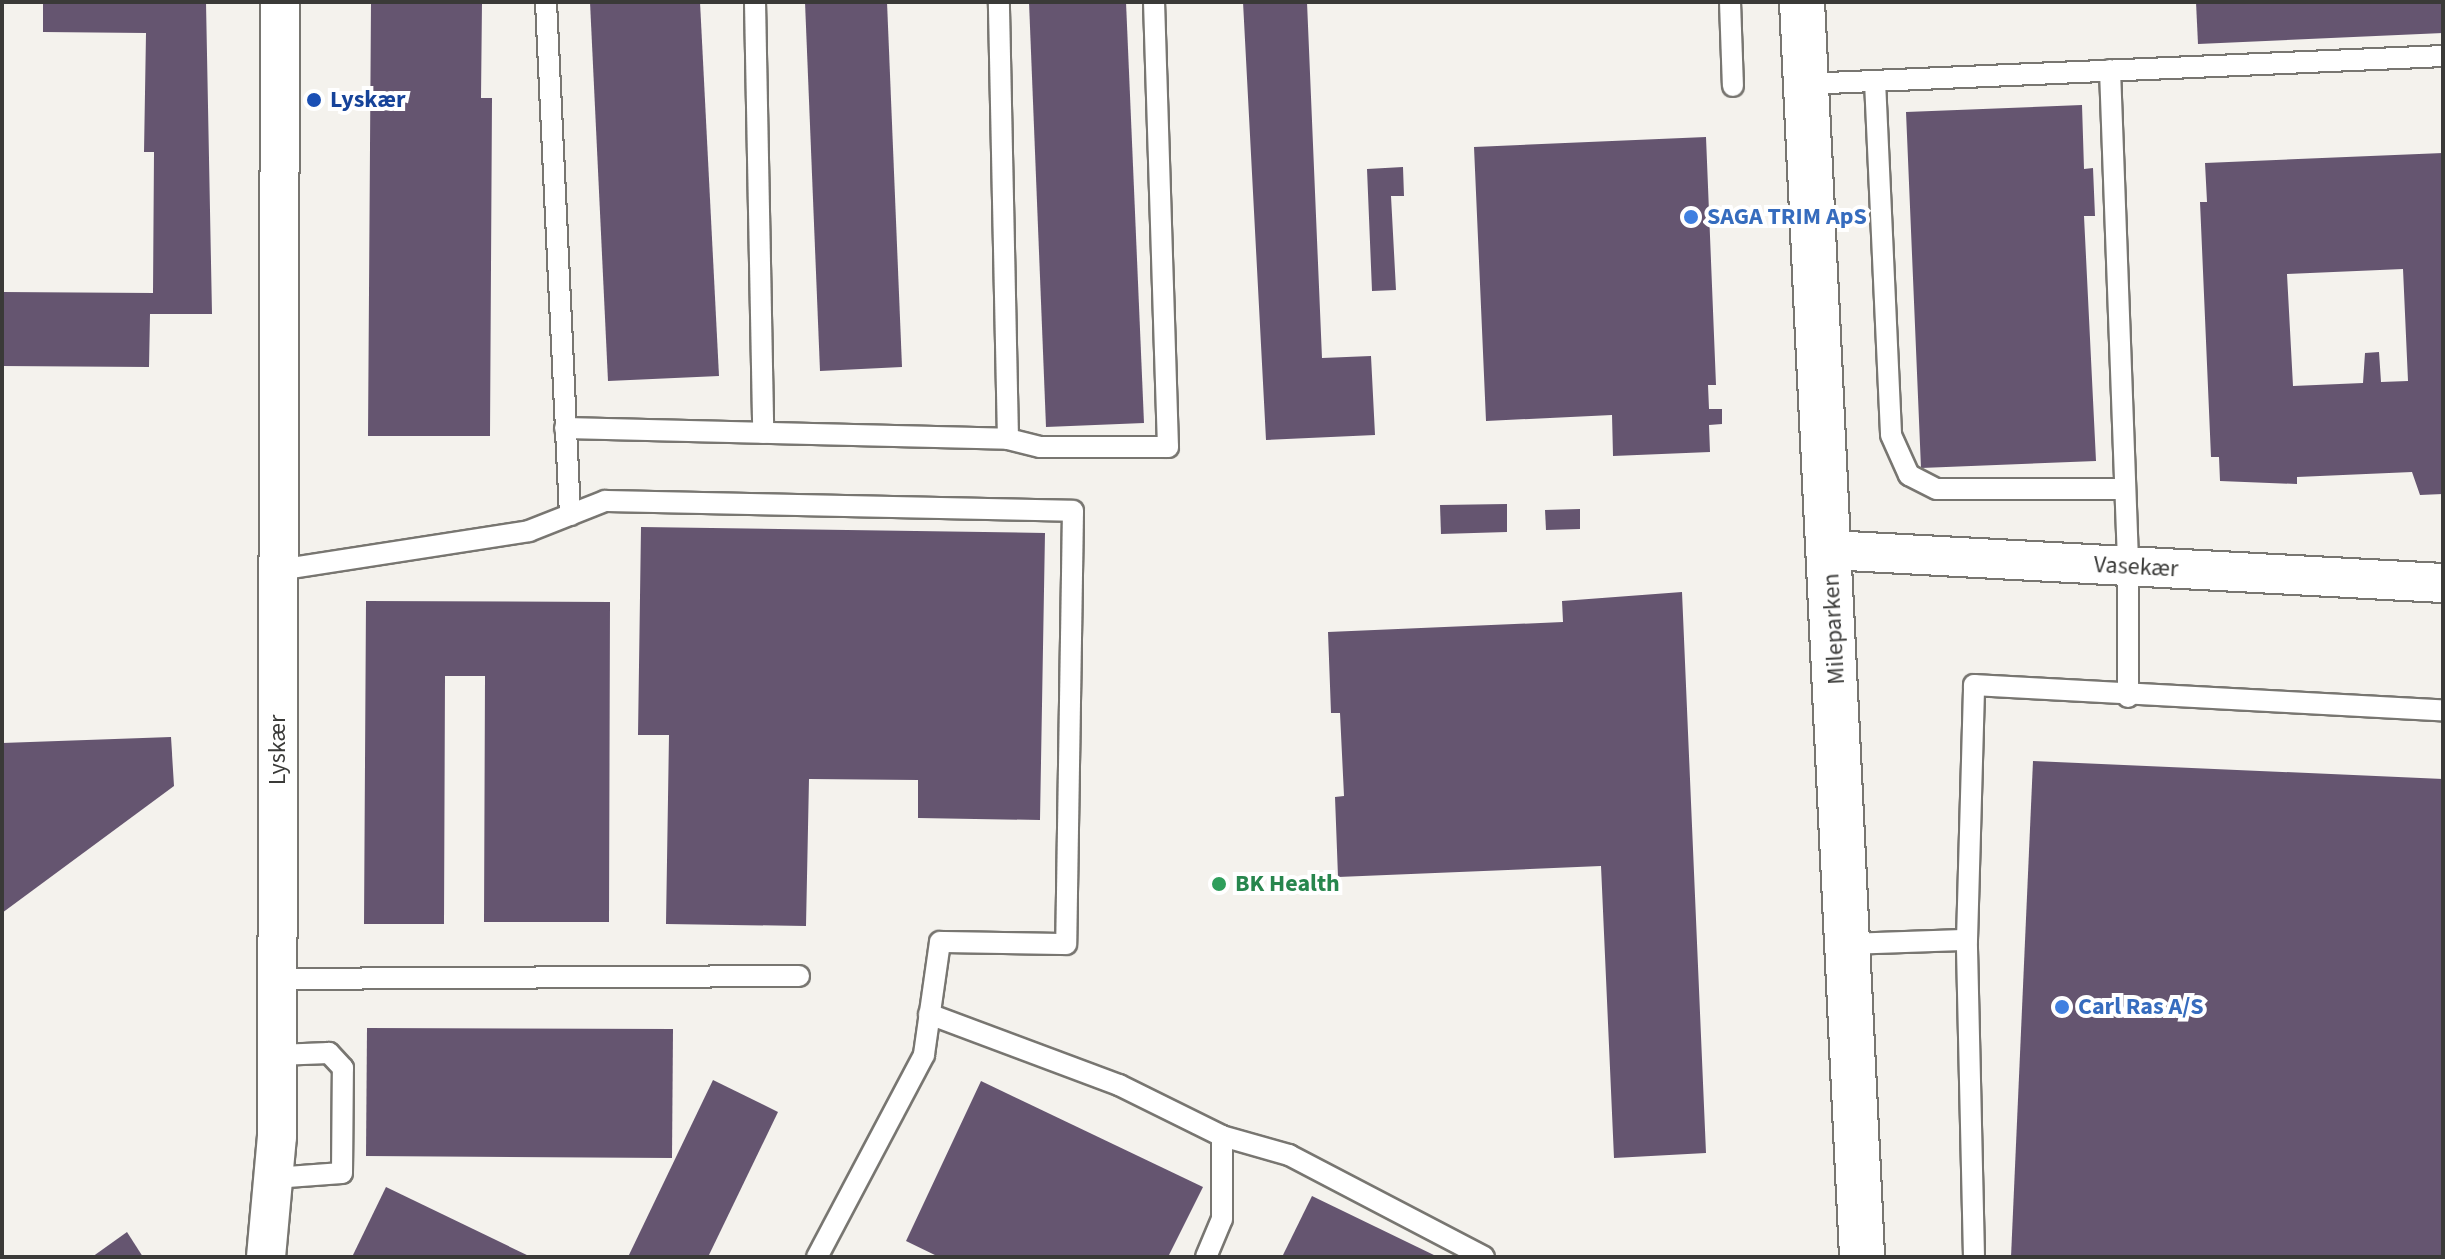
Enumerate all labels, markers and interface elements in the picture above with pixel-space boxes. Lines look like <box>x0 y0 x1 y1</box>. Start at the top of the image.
place label: Lyskær <box>330 86 405 114</box>
marker: Lyskær <box>305 91 323 109</box>
place label: SAGA TRIM ApS <box>1707 203 1867 231</box>
marker: SAGA TRIM ApS <box>1682 208 1700 226</box>
street label: Vasekær <box>2093 550 2179 584</box>
street label: Mileparken <box>1817 573 1851 685</box>
street label: Lyskær <box>264 715 292 785</box>
place label: BK Health <box>1235 870 1340 898</box>
marker: BK Health <box>1210 875 1228 893</box>
place label: Carl Ras A/S <box>2078 993 2204 1021</box>
marker: Carl Ras A/S <box>2053 998 2071 1016</box>

